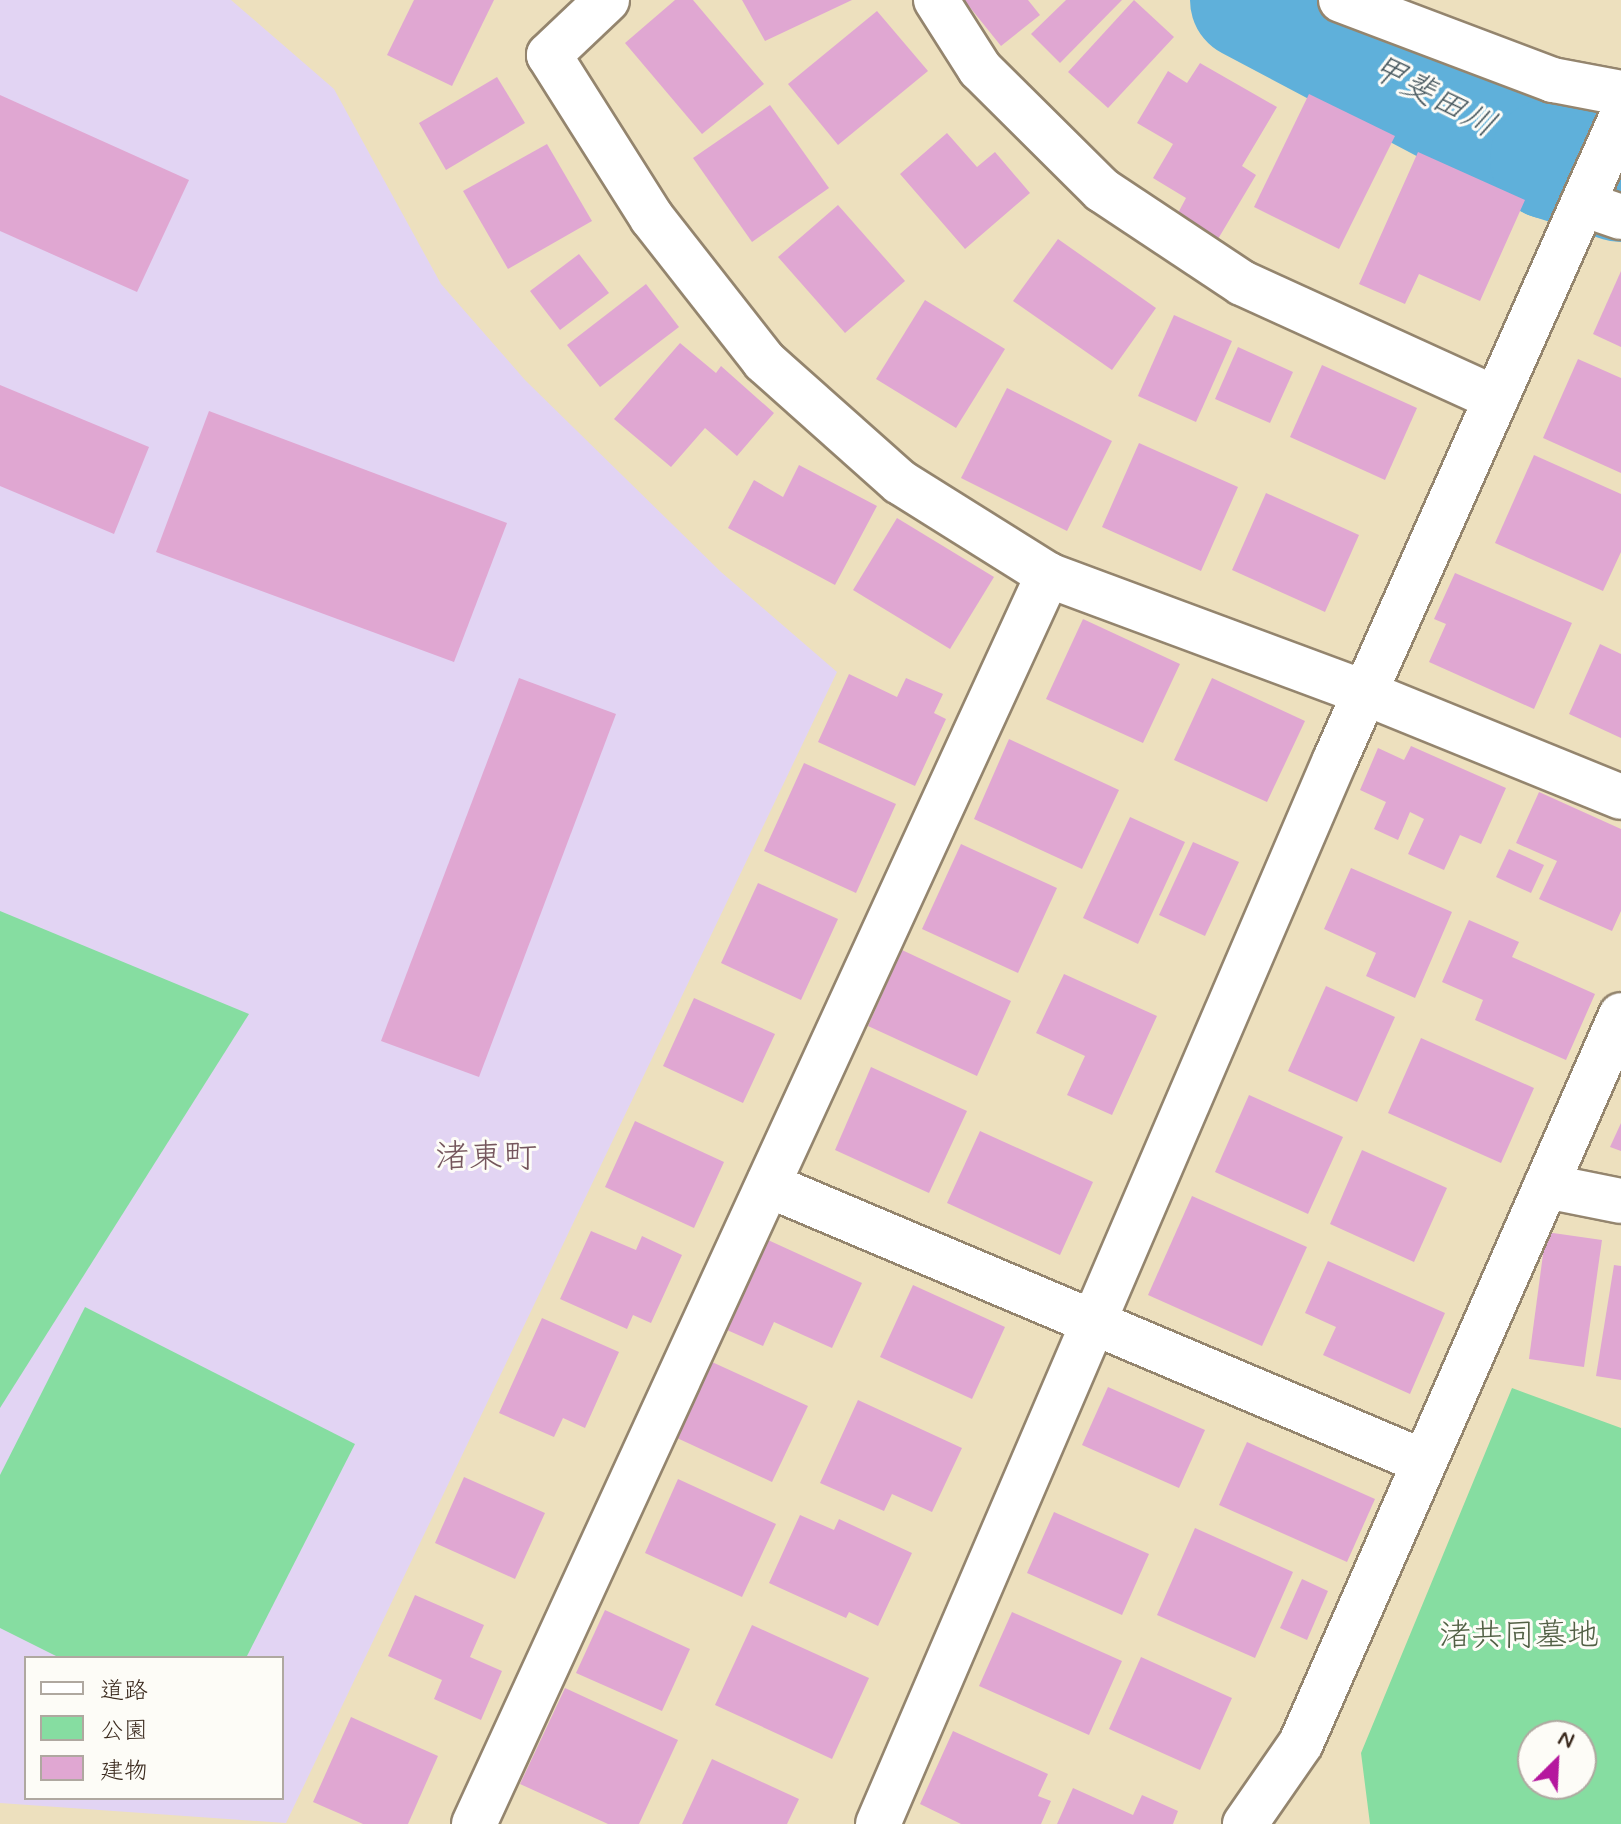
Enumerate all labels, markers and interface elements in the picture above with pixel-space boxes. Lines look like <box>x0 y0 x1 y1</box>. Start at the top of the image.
water label: 甲斐田川 <box>1363 47 1503 147</box>
district label: 渚東町 <box>435 1138 537 1178</box>
park label: 渚共同墓地 <box>1439 1617 1599 1655</box>
legend <box>24 1656 284 1800</box>
text: 道路 <box>100 1676 148 1707</box>
text: 公園 <box>100 1716 148 1747</box>
north arrow <box>1517 1720 1597 1800</box>
text: N <box>1554 1724 1578 1756</box>
text: 建物 <box>100 1756 148 1787</box>

